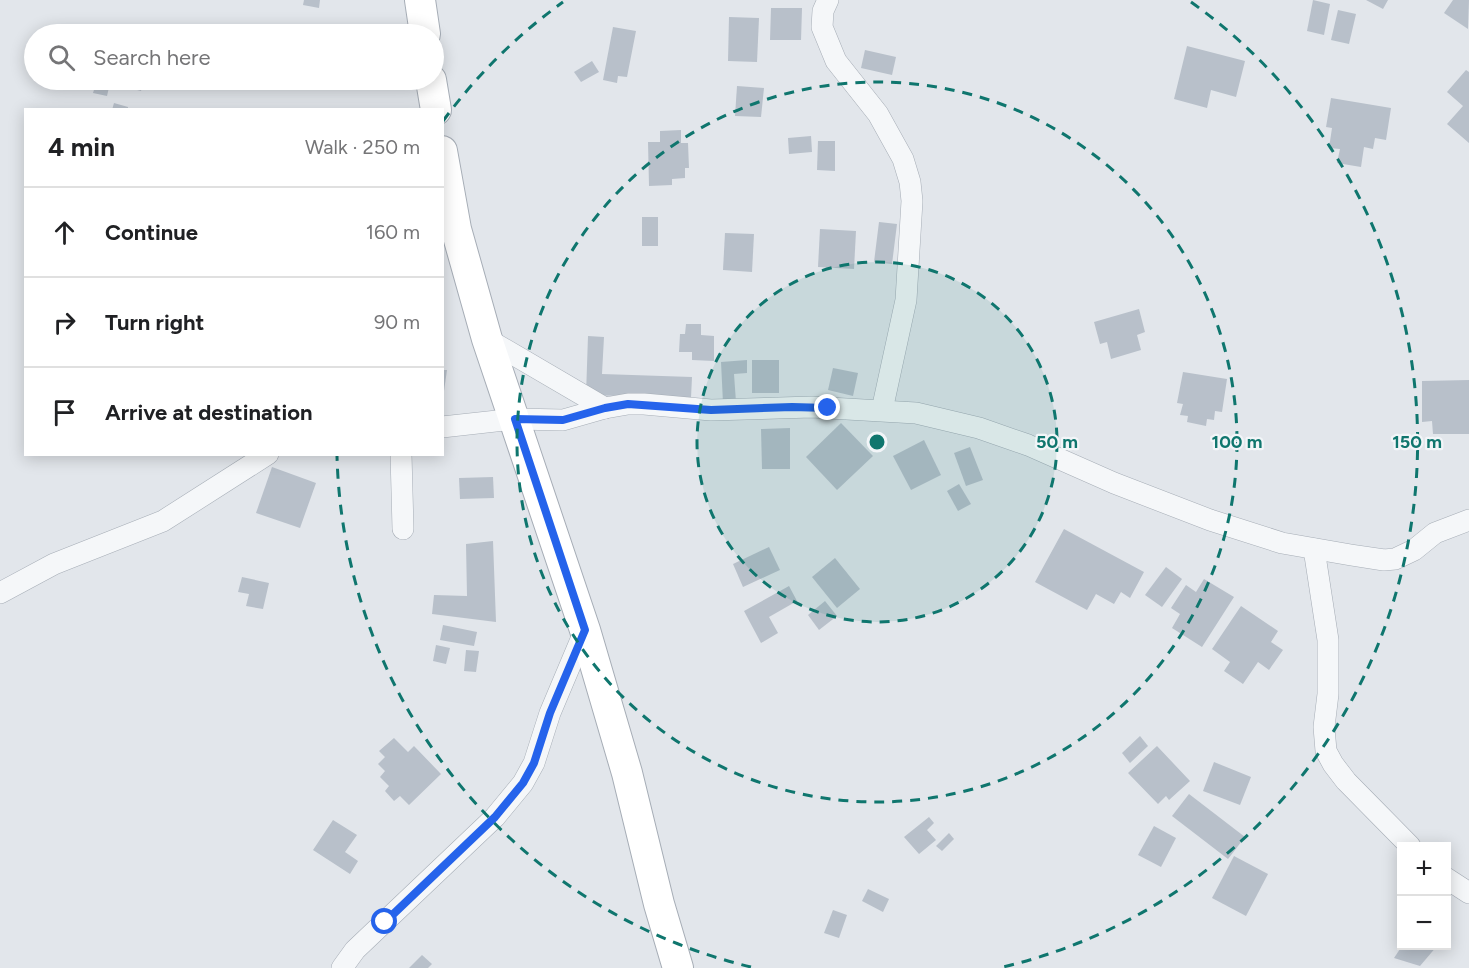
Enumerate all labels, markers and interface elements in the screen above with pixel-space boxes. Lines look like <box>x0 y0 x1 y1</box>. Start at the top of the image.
search box <box>24 24 444 90</box>
icon: search <box>45 41 78 74</box>
text: Search here <box>93 44 211 71</box>
text: 4 min <box>48 131 115 163</box>
text: Walk · 250 m <box>305 135 420 159</box>
icon: ahead <box>48 216 81 249</box>
text: Continue <box>105 219 198 246</box>
text: 160 m <box>366 220 420 244</box>
icon: right <box>48 306 81 339</box>
text: Turn right <box>105 309 204 336</box>
text: 90 m <box>374 310 420 334</box>
route end <box>814 394 840 420</box>
icon: arrive <box>48 396 81 429</box>
text: Arrive at destination <box>105 399 313 426</box>
text: 50 m <box>1036 431 1078 453</box>
text: 100 m <box>1212 431 1262 453</box>
text: 150 m <box>1392 431 1442 453</box>
centre of rings <box>867 432 887 452</box>
map controls <box>1397 842 1451 950</box>
button: + <box>1397 842 1451 896</box>
button: − <box>1397 896 1451 950</box>
route start <box>371 908 397 934</box>

